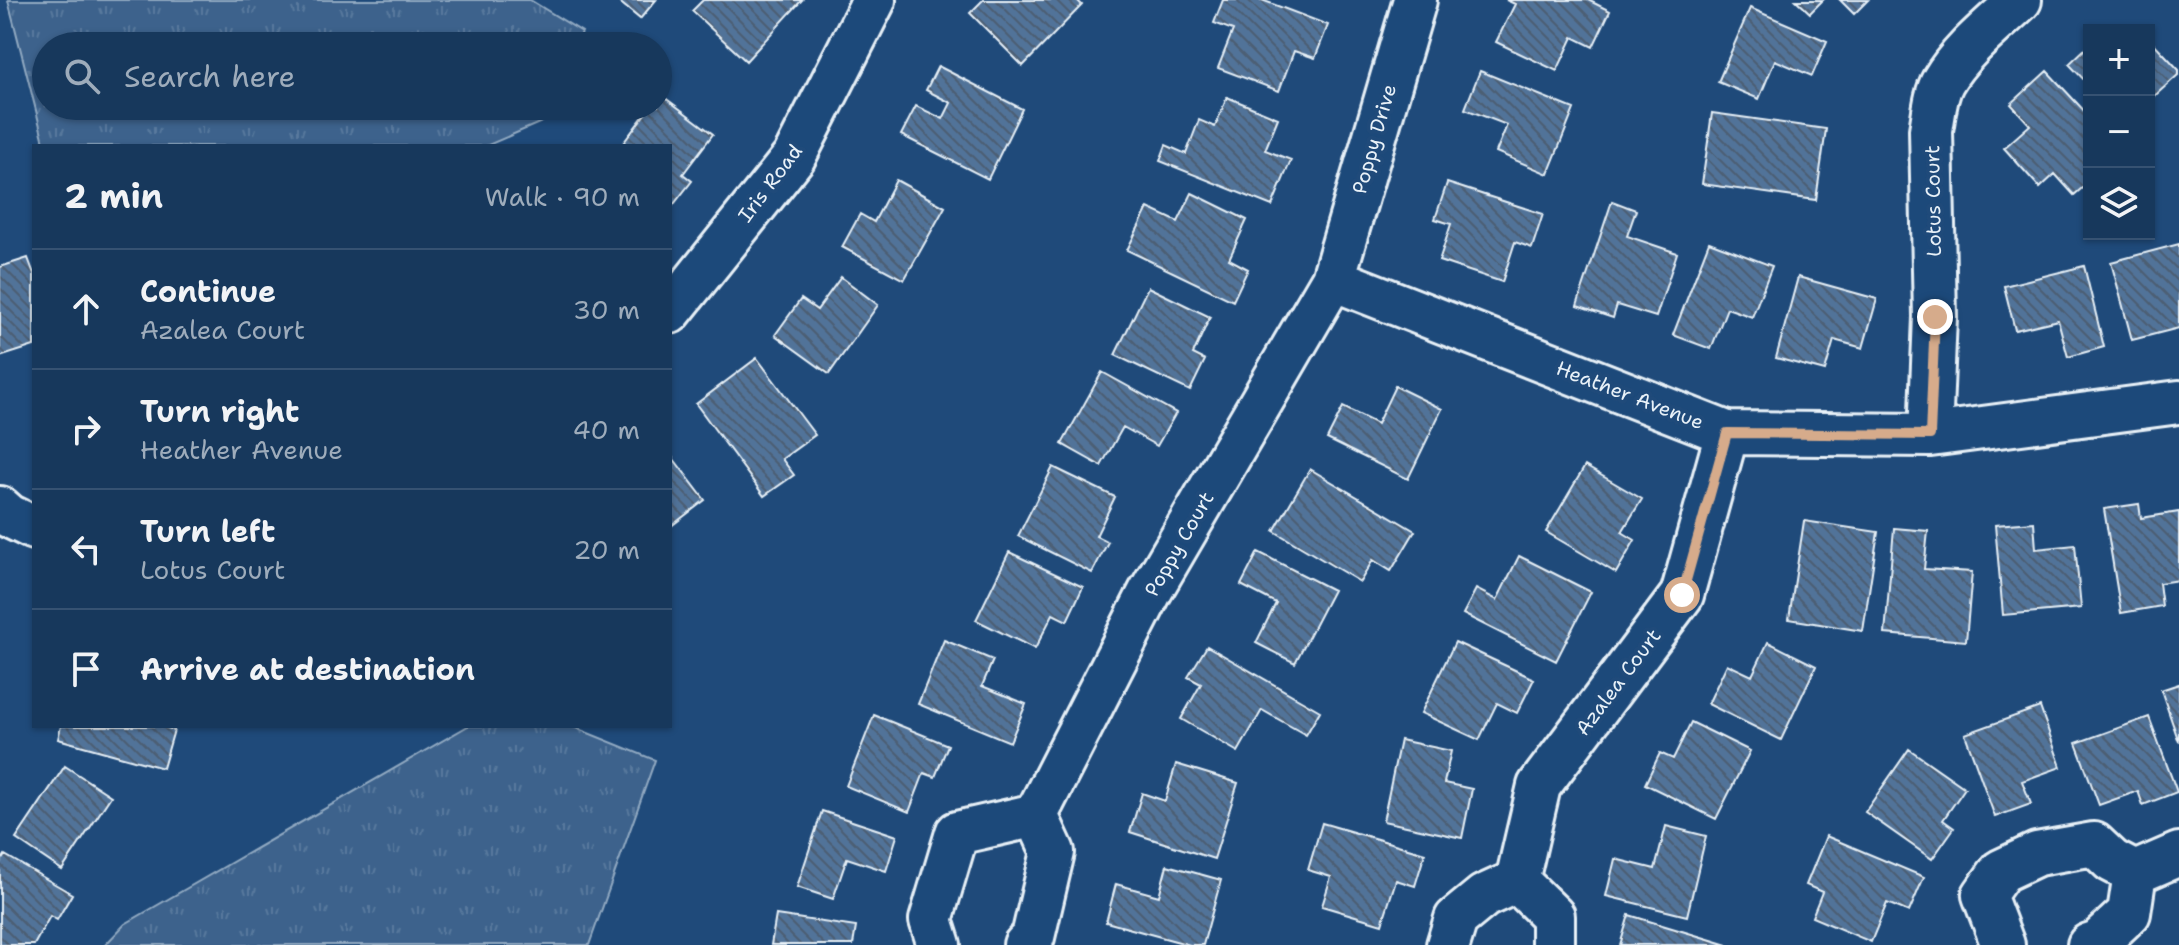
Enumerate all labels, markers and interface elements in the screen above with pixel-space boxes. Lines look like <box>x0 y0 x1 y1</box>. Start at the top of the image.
map controls <box>2083 24 2155 240</box>
button: + <box>2083 24 2155 96</box>
search box <box>32 32 672 120</box>
icon: search <box>60 54 104 98</box>
text: Search here <box>124 56 295 97</box>
street label: Poppy Drive <box>1346 81 1402 197</box>
button: − <box>2083 96 2155 168</box>
street label: Iris Road <box>732 138 808 227</box>
street label: Lotus Court <box>1919 145 1947 257</box>
button: layers <box>2083 168 2155 240</box>
text: 2 min <box>64 173 163 219</box>
text: Walk · 90 m <box>485 179 640 214</box>
text: Continue <box>140 271 276 312</box>
icon: ahead <box>64 287 108 331</box>
text: 30 m <box>573 292 640 327</box>
route end <box>1917 299 1953 335</box>
text: Azalea Court <box>140 312 305 347</box>
street label: Heather Avenue <box>1552 355 1708 435</box>
text: Turn right <box>140 391 299 432</box>
icon: right <box>64 407 108 451</box>
text: 40 m <box>573 412 640 447</box>
text: Heather Avenue <box>140 432 343 467</box>
street label: Poppy Court <box>1139 487 1219 601</box>
text: Turn left <box>140 511 275 552</box>
icon: left <box>64 527 108 571</box>
text: 20 m <box>573 532 640 567</box>
text: Lotus Court <box>140 552 285 587</box>
route start <box>1664 577 1700 613</box>
street label: Azalea Court <box>1569 623 1667 741</box>
icon: arrive <box>64 647 108 691</box>
text: Arrive at destination <box>140 649 475 690</box>

